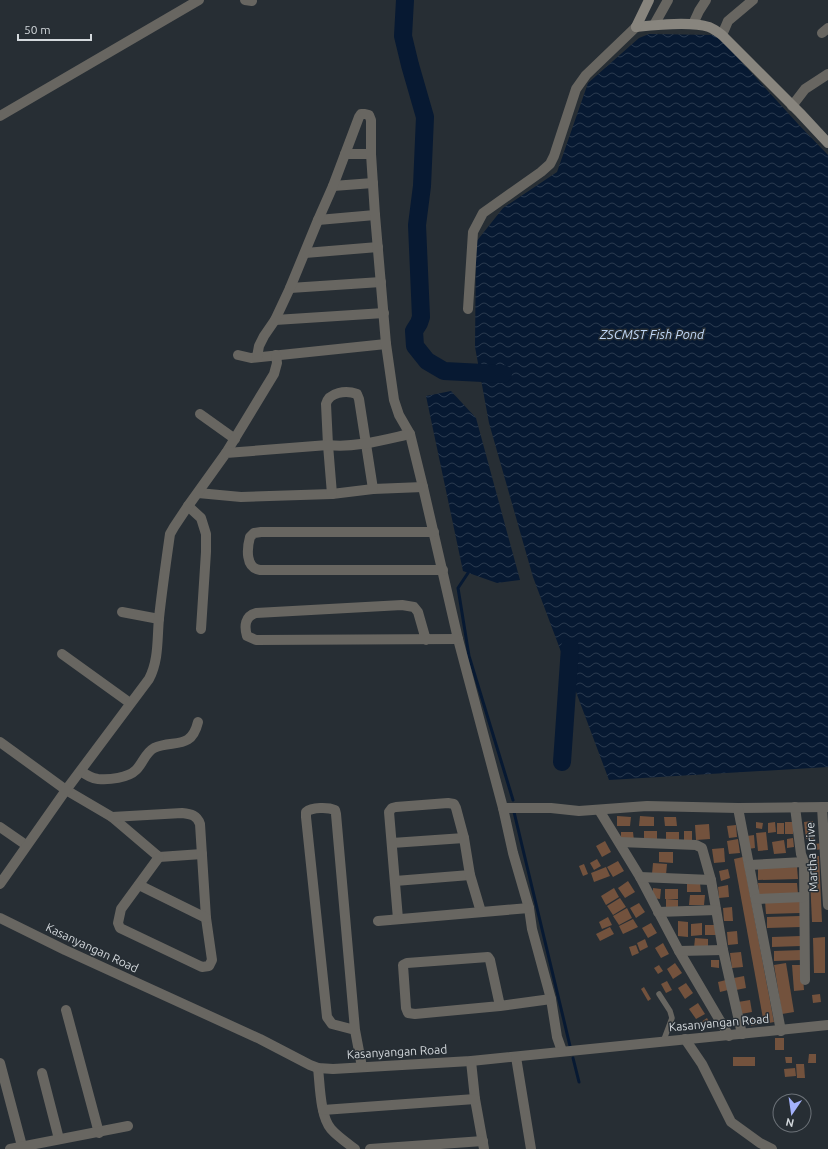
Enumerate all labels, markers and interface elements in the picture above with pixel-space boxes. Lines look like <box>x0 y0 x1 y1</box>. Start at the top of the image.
scale bar <box>18 16 91 42</box>
text: 50 m <box>24 23 51 36</box>
water label: ZSCMST Fish Pond <box>599 327 705 341</box>
street label: Martha Drive <box>803 822 820 892</box>
street label: Kasanyangan Road <box>44 920 141 975</box>
street label: Kasanyangan Road <box>668 1012 770 1033</box>
street label: Kasanyangan Road <box>346 1042 448 1061</box>
north arrow <box>772 1093 812 1133</box>
text: N <box>784 1116 795 1130</box>

